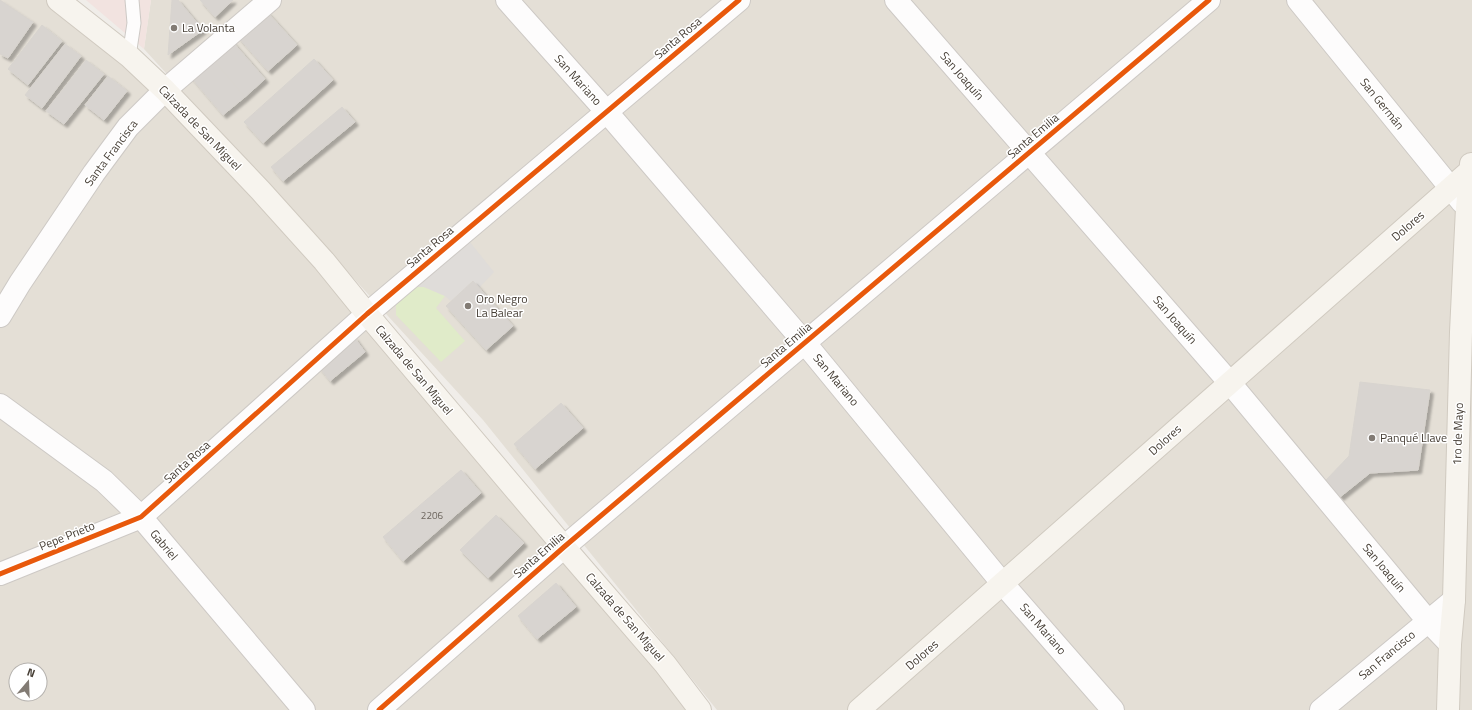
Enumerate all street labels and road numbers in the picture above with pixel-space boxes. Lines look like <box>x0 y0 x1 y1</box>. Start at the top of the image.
street label: Santa Rosa <box>650 12 706 63</box>
street label: San Joaquín <box>936 47 989 104</box>
street label: San Mariano <box>550 50 607 110</box>
street label: San Germán <box>1356 74 1409 134</box>
street label: Calzada de San Miguel <box>154 81 246 175</box>
street label: Santa Emilia <box>1003 108 1063 163</box>
street label: Santa Francisca <box>79 115 142 190</box>
street label: Dolores <box>1387 205 1429 246</box>
street label: Santa Rosa <box>402 221 458 272</box>
street label: San Joaquín <box>1149 291 1202 348</box>
street label: Santa Emilia <box>756 317 816 372</box>
street label: Calzada de San Miguel <box>371 320 458 419</box>
street label: San Mariano <box>809 349 864 410</box>
street label: 1ro de Mayo <box>1447 402 1468 466</box>
street label: Dolores <box>1144 419 1186 460</box>
street label: Santa Rosa <box>159 435 214 488</box>
street label: Pepe Prieto <box>36 516 98 555</box>
street label: Gabriel <box>146 525 183 564</box>
street label: Santa Emilia <box>509 527 568 582</box>
street label: San Joaquín <box>1358 539 1411 596</box>
street label: Calzada de San Miguel <box>581 568 669 665</box>
street label: San Mariano <box>1015 599 1071 659</box>
street label: San Francisco <box>1354 625 1419 684</box>
street label: Dolores <box>901 634 943 675</box>

